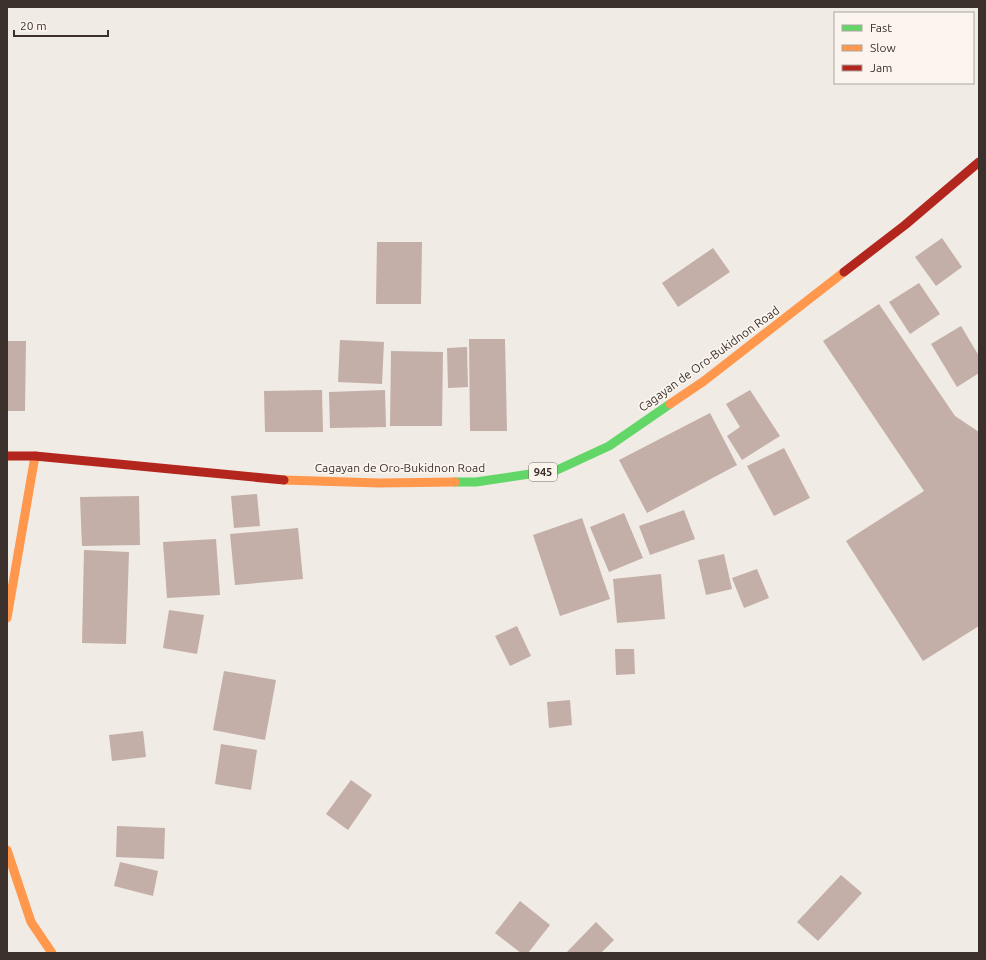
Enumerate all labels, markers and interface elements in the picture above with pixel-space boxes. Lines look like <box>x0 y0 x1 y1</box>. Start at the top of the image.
scale bar <box>14 12 108 38</box>
legend <box>834 12 974 84</box>
text: 20 m <box>20 19 47 32</box>
text: Fast <box>870 21 892 34</box>
text: Slow <box>870 41 896 54</box>
text: Jam <box>870 61 892 74</box>
street label: Cagayan de Oro-Bukidnon Road <box>636 303 781 414</box>
street label: Cagayan de Oro-Bukidnon Road <box>315 461 485 474</box>
road number: 945 <box>529 463 557 481</box>

